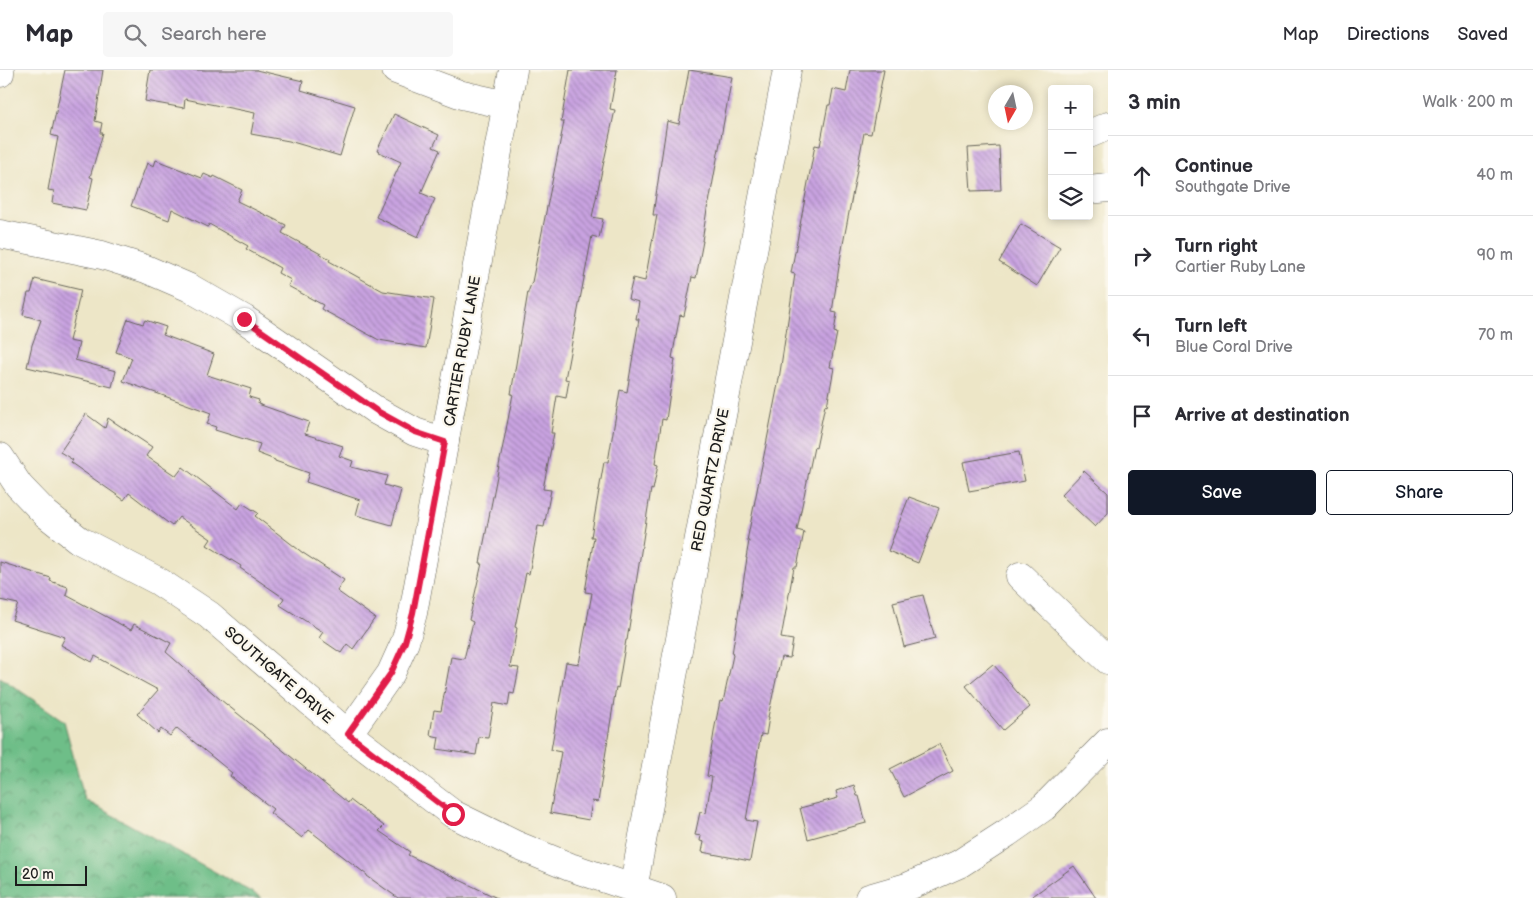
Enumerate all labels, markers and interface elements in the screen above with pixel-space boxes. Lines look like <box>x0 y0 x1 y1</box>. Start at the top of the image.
search box <box>103 12 453 57</box>
text: Map <box>25 20 73 49</box>
icon: search <box>121 21 149 49</box>
text: Search here <box>161 23 267 46</box>
text: Map <box>1283 24 1319 45</box>
text: Directions <box>1347 24 1429 45</box>
text: Saved <box>1457 24 1508 45</box>
north arrow <box>988 85 1033 130</box>
map controls <box>1048 85 1093 220</box>
button: + <box>1048 85 1093 130</box>
text: 3 min <box>1128 90 1181 115</box>
text: Walk · 200 m <box>1423 93 1513 112</box>
button: − <box>1048 130 1093 175</box>
text: Continue <box>1175 155 1253 178</box>
icon: ahead <box>1128 162 1156 190</box>
text: 40 m <box>1476 166 1513 185</box>
button: layers <box>1048 175 1093 220</box>
text: Southgate Drive <box>1175 178 1290 197</box>
text: Turn right <box>1175 235 1258 258</box>
icon: right <box>1128 242 1156 270</box>
text: 90 m <box>1477 246 1513 265</box>
text: Cartier Ruby Lane <box>1175 258 1306 277</box>
street label: CARTIER RUBY LANE <box>440 274 485 428</box>
route end <box>233 308 256 331</box>
text: Turn left <box>1175 315 1247 338</box>
icon: left <box>1128 322 1156 350</box>
text: 70 m <box>1478 326 1513 345</box>
text: Blue Coral Drive <box>1175 338 1293 357</box>
icon: arrive <box>1128 402 1156 430</box>
text: Arrive at destination <box>1175 404 1350 427</box>
street label: RED QUARTZ DRIVE <box>687 407 734 553</box>
button: Save <box>1128 470 1316 515</box>
button: Share <box>1326 470 1513 515</box>
street label: SOUTHGATE DRIVE <box>220 623 337 728</box>
route start <box>442 803 465 826</box>
scale bar <box>15 863 88 886</box>
text: 20 m <box>22 866 54 883</box>

